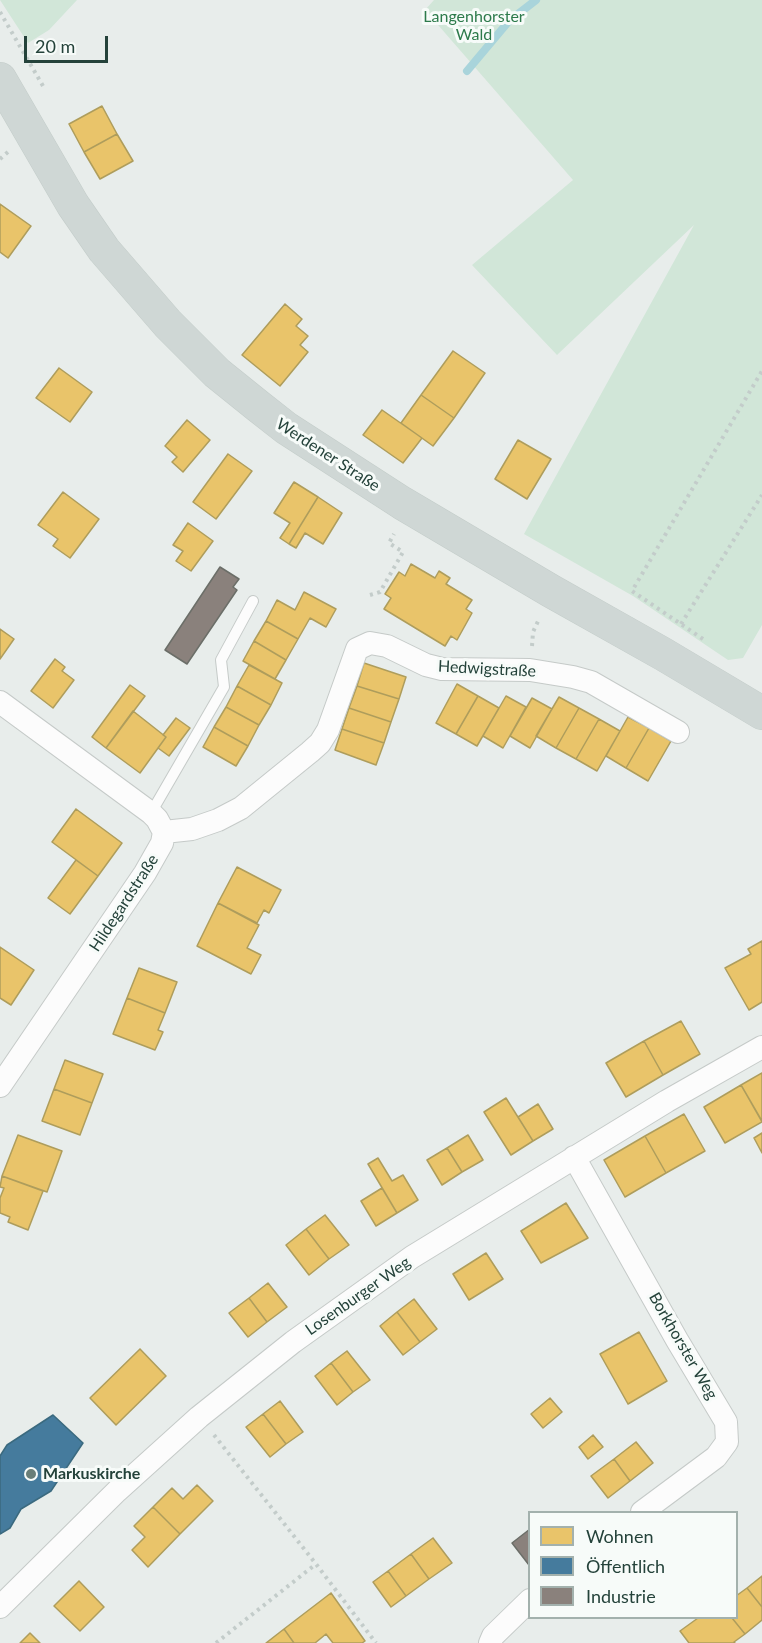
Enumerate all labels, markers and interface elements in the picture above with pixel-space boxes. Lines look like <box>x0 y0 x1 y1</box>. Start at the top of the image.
park label: Langenhorster Wald <box>423 7 525 45</box>
scale bar <box>27 24 111 62</box>
text: 20 m <box>35 35 75 57</box>
street label: Werdener Straße <box>273 414 383 496</box>
street label: Hedwigstraße <box>437 657 537 681</box>
street label: Hildegardstraße <box>85 851 163 955</box>
street label: Losenburger Weg <box>302 1253 414 1339</box>
street label: Borkhorster Weg <box>645 1289 721 1403</box>
place label: Markuskirche <box>43 1464 140 1484</box>
marker: Markuskirche <box>24 1467 38 1481</box>
legend <box>528 1511 738 1619</box>
text: Wohnen <box>586 1525 653 1547</box>
text: Öffentlich <box>586 1555 665 1577</box>
text: Industrie <box>586 1585 656 1607</box>

